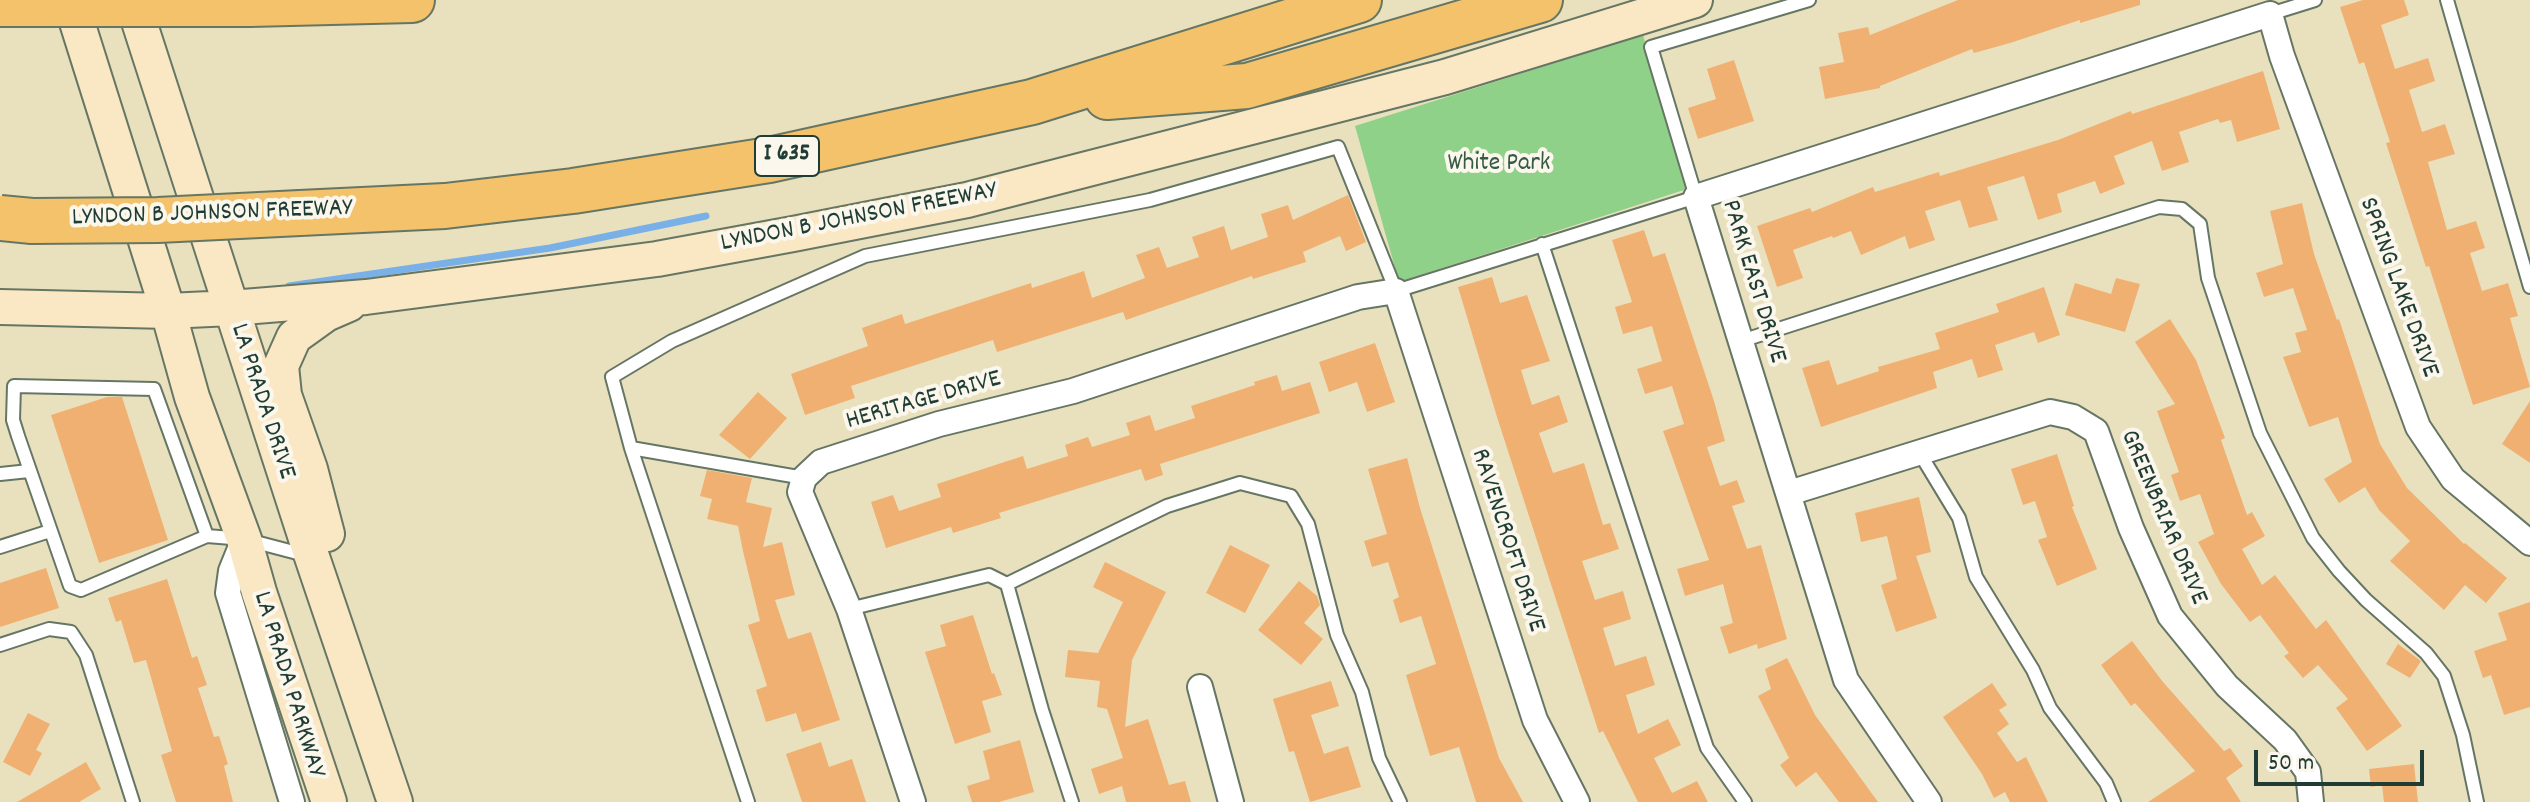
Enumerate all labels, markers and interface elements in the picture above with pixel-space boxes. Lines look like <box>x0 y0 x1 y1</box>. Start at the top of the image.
road number: I 635 <box>755 136 819 176</box>
park label: White Park <box>1448 149 1550 181</box>
street label: LYNDON B JOHNSON FREEWAY <box>718 177 1000 261</box>
street label: SPRING LAKE DRIVE <box>2350 194 2444 382</box>
street label: LYNDON B JOHNSON FREEWAY <box>71 195 353 235</box>
street label: PARK EAST DRIVE <box>1712 197 1792 367</box>
street label: LA PRADA DRIVE <box>221 320 301 484</box>
street label: HERITAGE DRIVE <box>843 365 1005 439</box>
street label: GREENBRIAR DRIVE <box>2111 426 2213 610</box>
street label: RAVENCROFT DRIVE <box>1462 445 1550 637</box>
street label: LA PRADA PARKWAY <box>244 588 330 782</box>
scale bar <box>2258 734 2428 784</box>
text: 50 m <box>2268 747 2314 781</box>

